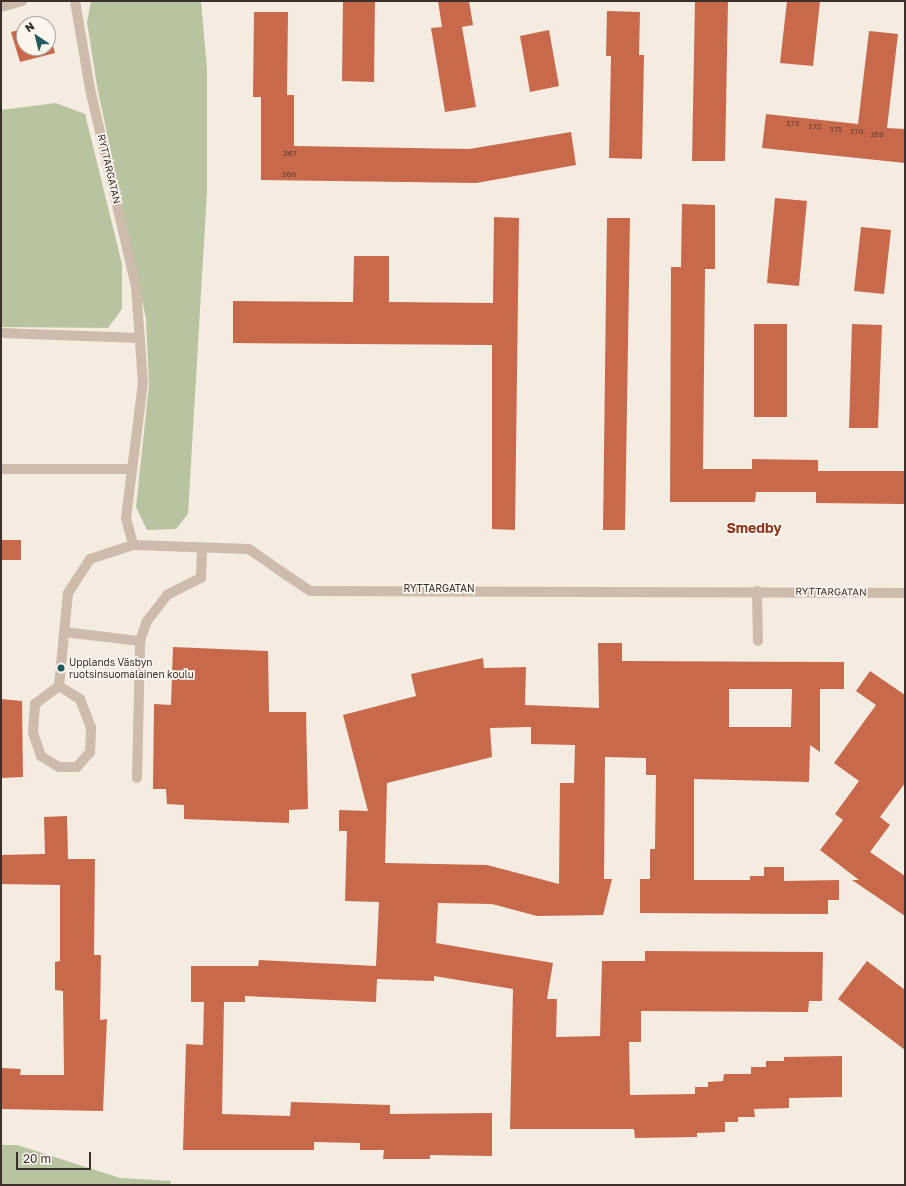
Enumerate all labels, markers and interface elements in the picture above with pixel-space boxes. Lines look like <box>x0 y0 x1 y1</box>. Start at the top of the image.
north arrow <box>16 16 56 56</box>
text: N <box>22 19 37 34</box>
house number: 173 <box>787 119 799 129</box>
house number: 172 <box>809 122 821 132</box>
house number: 171 <box>830 125 842 135</box>
house number: 170 <box>850 127 864 137</box>
house number: 169 <box>870 130 884 140</box>
street label: RYTTARGATAN <box>95 133 123 205</box>
house number: 267 <box>283 149 297 159</box>
house number: 268 <box>282 170 296 180</box>
district label: Smedby <box>726 520 782 536</box>
street label: RYTTARGATAN <box>403 583 475 595</box>
street label: RYTTARGATAN <box>795 585 867 599</box>
place label: Upplands Väsbyn ruotsinsuomalainen koulu <box>69 656 194 680</box>
marker: Upplands Väsbyn ruotsinsuomalainen koulu <box>56 663 66 673</box>
scale bar <box>18 1144 93 1170</box>
text: 20 m <box>23 1151 51 1166</box>

